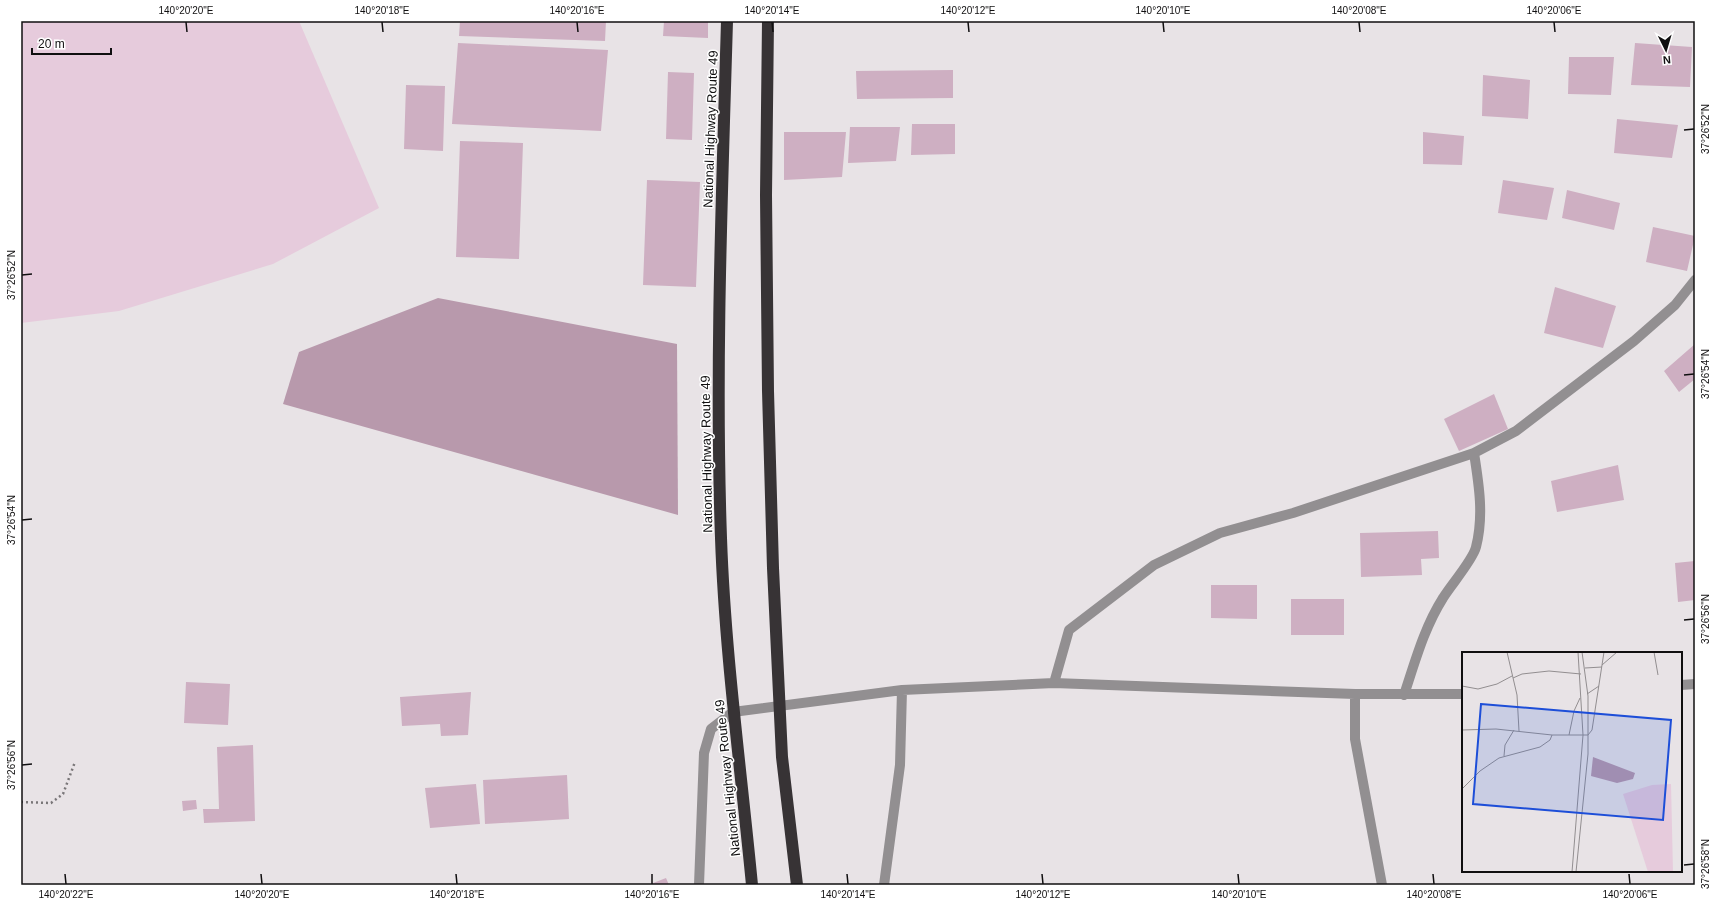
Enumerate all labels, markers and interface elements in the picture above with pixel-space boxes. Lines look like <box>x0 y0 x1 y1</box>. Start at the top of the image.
text: 140°20'20"E <box>158 5 214 16</box>
text: 140°20'18"E <box>354 5 410 16</box>
text: 140°20'16"E <box>549 5 605 16</box>
text: 140°20'14"E <box>744 5 800 16</box>
text: 140°20'12"E <box>940 5 996 16</box>
text: 140°20'10"E <box>1135 5 1191 16</box>
text: 140°20'08"E <box>1331 5 1387 16</box>
text: 140°20'06"E <box>1526 5 1582 16</box>
scale bar <box>32 30 111 56</box>
north arrow <box>1646 30 1686 70</box>
text: 20 m <box>38 37 65 51</box>
street label: National Highway Route 49 <box>700 50 721 208</box>
text: N <box>1662 54 1671 66</box>
text: 37°26'52"N <box>1700 104 1711 154</box>
text: 37°26'52"N <box>6 250 17 300</box>
text: 37°26'54"N <box>1700 349 1711 399</box>
street label: National Highway Route 49 <box>698 375 715 533</box>
text: 37°26'54"N <box>6 495 17 545</box>
text: 37°26'56"N <box>1700 594 1711 644</box>
inset map <box>1462 652 1682 872</box>
street label: National Highway Route 49 <box>712 699 743 857</box>
text: 37°26'56"N <box>6 740 17 790</box>
text: 37°26'58"N <box>1700 839 1711 889</box>
text: 140°20'22"E <box>38 889 94 900</box>
text: 140°20'20"E <box>234 889 290 900</box>
text: 140°20'18"E <box>429 889 485 900</box>
text: 140°20'16"E <box>624 889 680 900</box>
text: 140°20'14"E <box>820 889 876 900</box>
text: 140°20'12"E <box>1015 889 1071 900</box>
text: 140°20'10"E <box>1211 889 1267 900</box>
text: 140°20'08"E <box>1406 889 1462 900</box>
text: 140°20'06"E <box>1602 889 1658 900</box>

